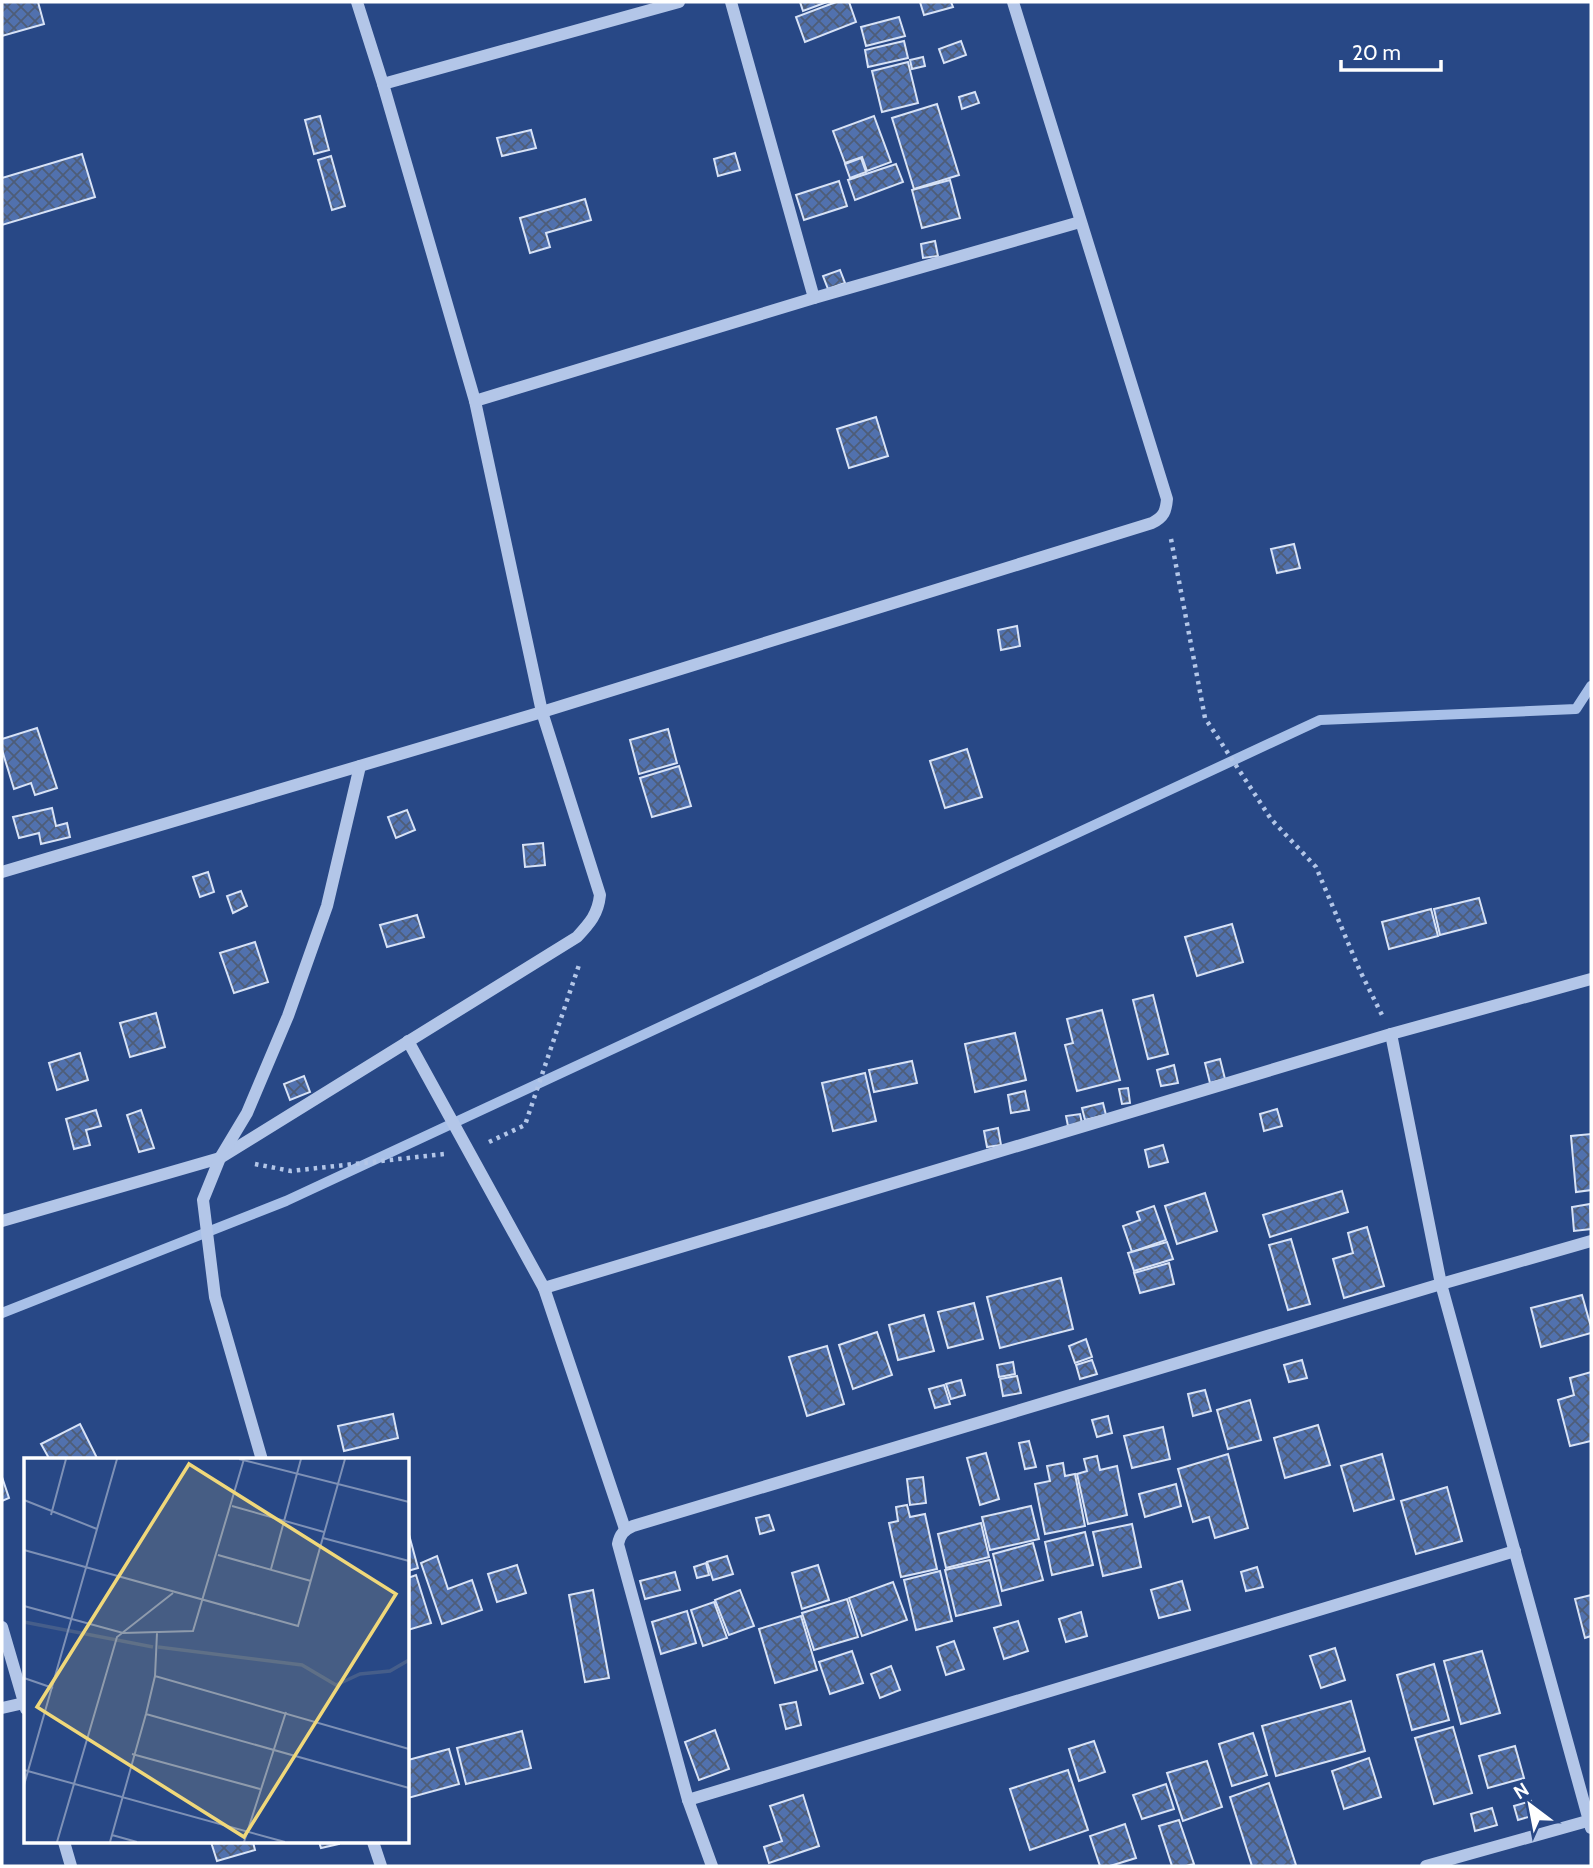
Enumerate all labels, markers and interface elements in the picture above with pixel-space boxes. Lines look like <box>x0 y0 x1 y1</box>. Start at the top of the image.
scale bar <box>1341 28 1441 72</box>
text: 20 m <box>1352 40 1401 65</box>
inset map <box>24 1458 410 1843</box>
north arrow <box>1495 1770 1565 1840</box>
text: N <box>1509 1778 1533 1804</box>

